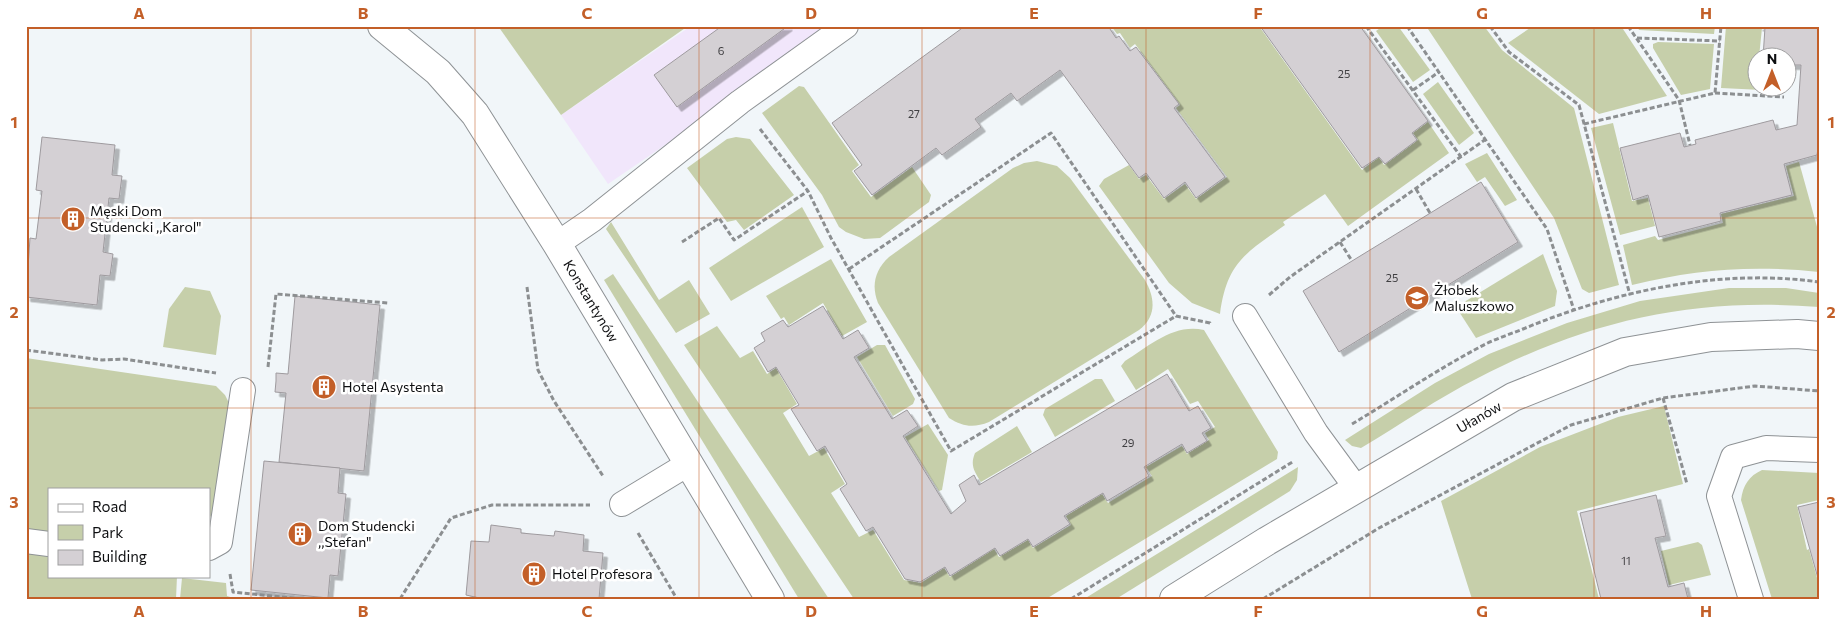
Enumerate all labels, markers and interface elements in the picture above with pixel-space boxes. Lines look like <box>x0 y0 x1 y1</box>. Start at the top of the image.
text: A <box>133 3 145 22</box>
text: B <box>358 3 369 22</box>
text: C <box>582 3 593 22</box>
text: D <box>805 3 817 22</box>
text: E <box>1029 3 1039 22</box>
text: F <box>1253 3 1263 22</box>
text: G <box>1476 3 1488 22</box>
text: H <box>1700 3 1712 22</box>
house number: 6 <box>718 44 725 57</box>
north arrow <box>1748 48 1798 98</box>
text: N <box>1767 50 1777 67</box>
house number: 25 <box>1338 67 1350 80</box>
house number: 27 <box>908 107 920 120</box>
text: 1 <box>10 112 18 131</box>
text: 1 <box>1827 112 1835 131</box>
place label: Męski Dom Studencki ,,Karol" <box>90 202 202 235</box>
building icon: Męski Dom Studencki ,,Karol" <box>60 206 86 232</box>
street label: Konstantynów <box>560 256 623 345</box>
house number: 25 <box>1386 271 1398 284</box>
place label: Żłobek Maluszkowo <box>1434 281 1514 314</box>
school or university icon: Żłobek Maluszkowo <box>1404 285 1430 311</box>
text: 2 <box>9 302 19 321</box>
text: 2 <box>1826 302 1836 321</box>
building icon: Hotel Asystenta <box>311 374 337 400</box>
place label: Hotel Asystenta <box>342 378 444 395</box>
street label: Ułanów <box>1453 397 1504 436</box>
house number: 29 <box>1122 436 1135 449</box>
legend <box>48 488 210 578</box>
text: 3 <box>9 492 19 511</box>
text: 3 <box>1826 492 1836 511</box>
text: Road <box>92 497 127 515</box>
place label: Dom Studencki ,,Stefan" <box>318 517 415 550</box>
building icon: Dom Studencki ,,Stefan" <box>287 521 313 547</box>
text: Park <box>92 523 123 541</box>
text: Building <box>92 547 147 565</box>
house number: 11 <box>1621 554 1631 567</box>
building icon: Hotel Profesora <box>521 561 547 587</box>
place label: Hotel Profesora <box>552 565 653 582</box>
text: A <box>133 601 145 620</box>
text: B <box>358 601 369 620</box>
text: C <box>582 601 593 620</box>
text: D <box>805 601 817 620</box>
text: E <box>1029 601 1039 620</box>
text: F <box>1253 601 1263 620</box>
text: G <box>1476 601 1488 620</box>
text: H <box>1700 601 1712 620</box>

